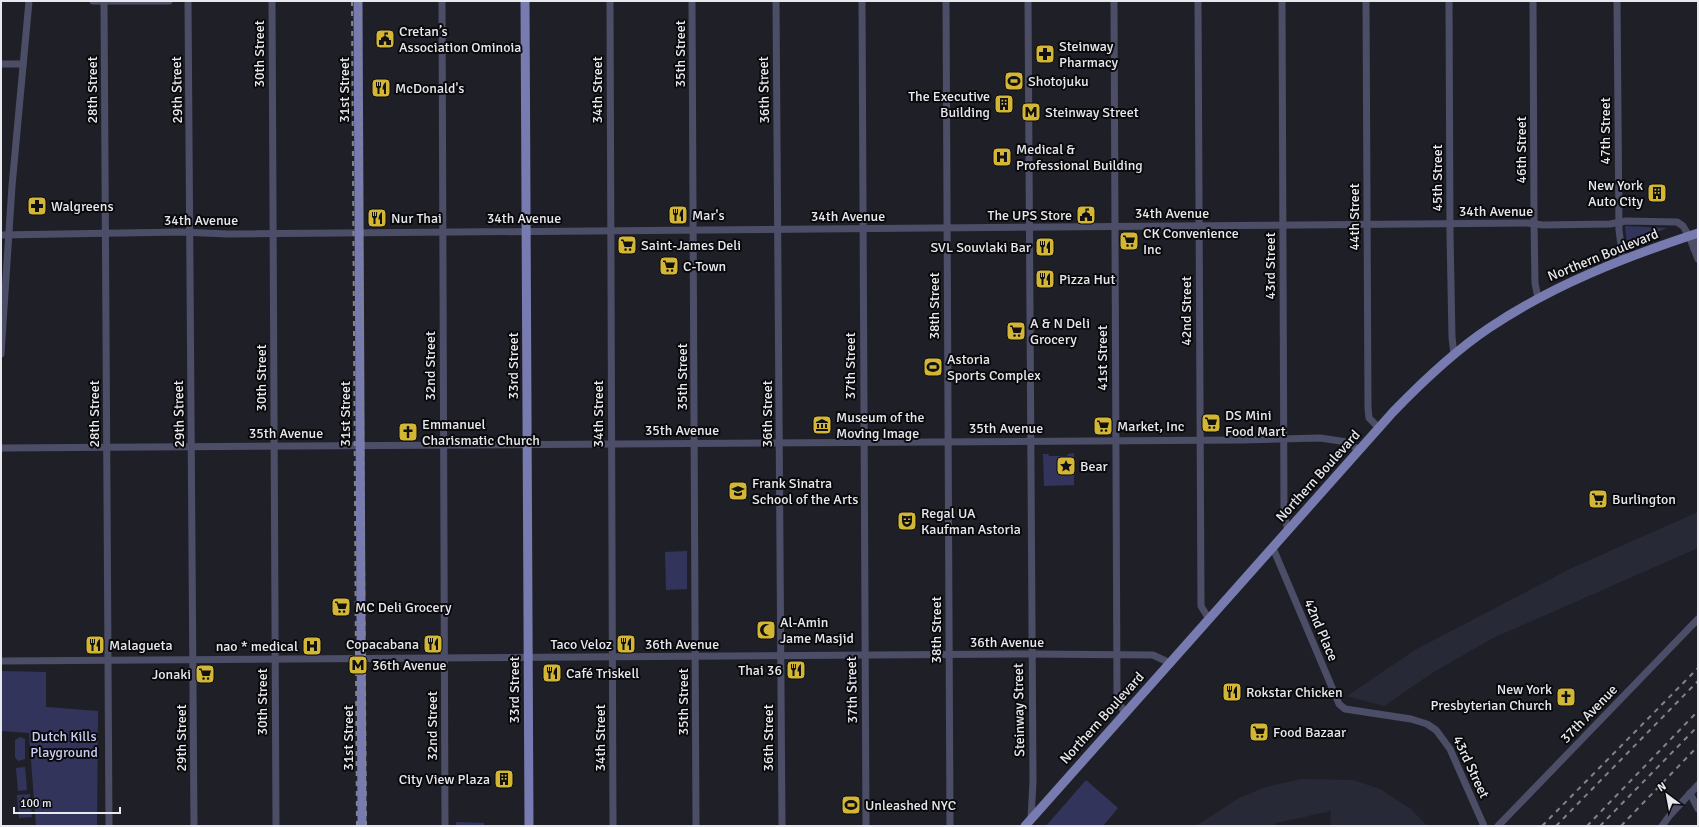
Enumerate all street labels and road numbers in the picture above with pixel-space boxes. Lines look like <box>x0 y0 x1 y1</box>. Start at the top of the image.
street label: 30th Street <box>251 20 268 88</box>
street label: 35th Street <box>672 20 689 88</box>
street label: 28th Street <box>84 56 101 124</box>
street label: 29th Street <box>168 56 186 124</box>
street label: 34th Street <box>589 56 606 124</box>
street label: 36th Street <box>755 56 773 124</box>
street label: 31st Street <box>336 57 353 123</box>
street label: 47th Street <box>1597 97 1614 165</box>
street label: 46th Street <box>1513 116 1530 184</box>
street label: 45th Street <box>1429 144 1446 212</box>
street label: 44th Street <box>1346 183 1363 251</box>
street label: 34th Avenue <box>1459 203 1533 220</box>
street label: 34th Avenue <box>1135 205 1209 222</box>
street label: 34th Avenue <box>811 208 885 225</box>
street label: 34th Avenue <box>487 210 561 227</box>
street label: 34th Avenue <box>164 212 238 229</box>
street label: Northern Boulevard <box>1545 225 1661 285</box>
street label: 43rd Street <box>1262 232 1279 300</box>
street label: 38th Street <box>926 272 943 340</box>
street label: 42nd Street <box>1178 276 1195 346</box>
street label: 41st Street <box>1094 325 1111 391</box>
street label: 32nd Street <box>422 331 439 401</box>
street label: 33rd Street <box>505 332 522 400</box>
street label: 37th Street <box>842 332 859 400</box>
street label: 35th Street <box>674 343 691 411</box>
street label: 30th Street <box>253 344 270 412</box>
street label: 28th Street <box>86 380 103 448</box>
street label: 29th Street <box>170 380 188 448</box>
street label: 34th Street <box>590 380 607 448</box>
street label: 36th Street <box>759 380 776 448</box>
street label: 31st Street <box>337 381 354 447</box>
street label: 35th Avenue <box>969 420 1043 437</box>
street label: 35th Avenue <box>645 422 719 439</box>
street label: 35th Avenue <box>249 425 323 442</box>
street label: Northern Boulevard <box>1272 427 1364 525</box>
street label: 38th Street <box>928 596 945 664</box>
street label: 42nd Place <box>1300 596 1342 664</box>
street label: 36th Avenue <box>970 634 1044 651</box>
street label: 36th Avenue <box>645 636 719 653</box>
street label: 33rd Street <box>506 656 523 724</box>
street label: 37th Street <box>843 656 861 724</box>
street label: Steinway Street <box>1010 663 1028 757</box>
street label: 30th Street <box>254 668 271 736</box>
street label: 35th Street <box>675 668 692 736</box>
street label: Northern Boulevard <box>1056 669 1148 767</box>
street label: 37th Avenue <box>1557 681 1621 747</box>
street label: 32nd Street <box>424 691 441 761</box>
street label: 29th Street <box>173 704 190 772</box>
street label: 34th Street <box>592 704 609 772</box>
street label: 36th Street <box>760 704 777 772</box>
street label: 31st Street <box>340 705 357 771</box>
street label: 43rd Street <box>1449 733 1493 801</box>

